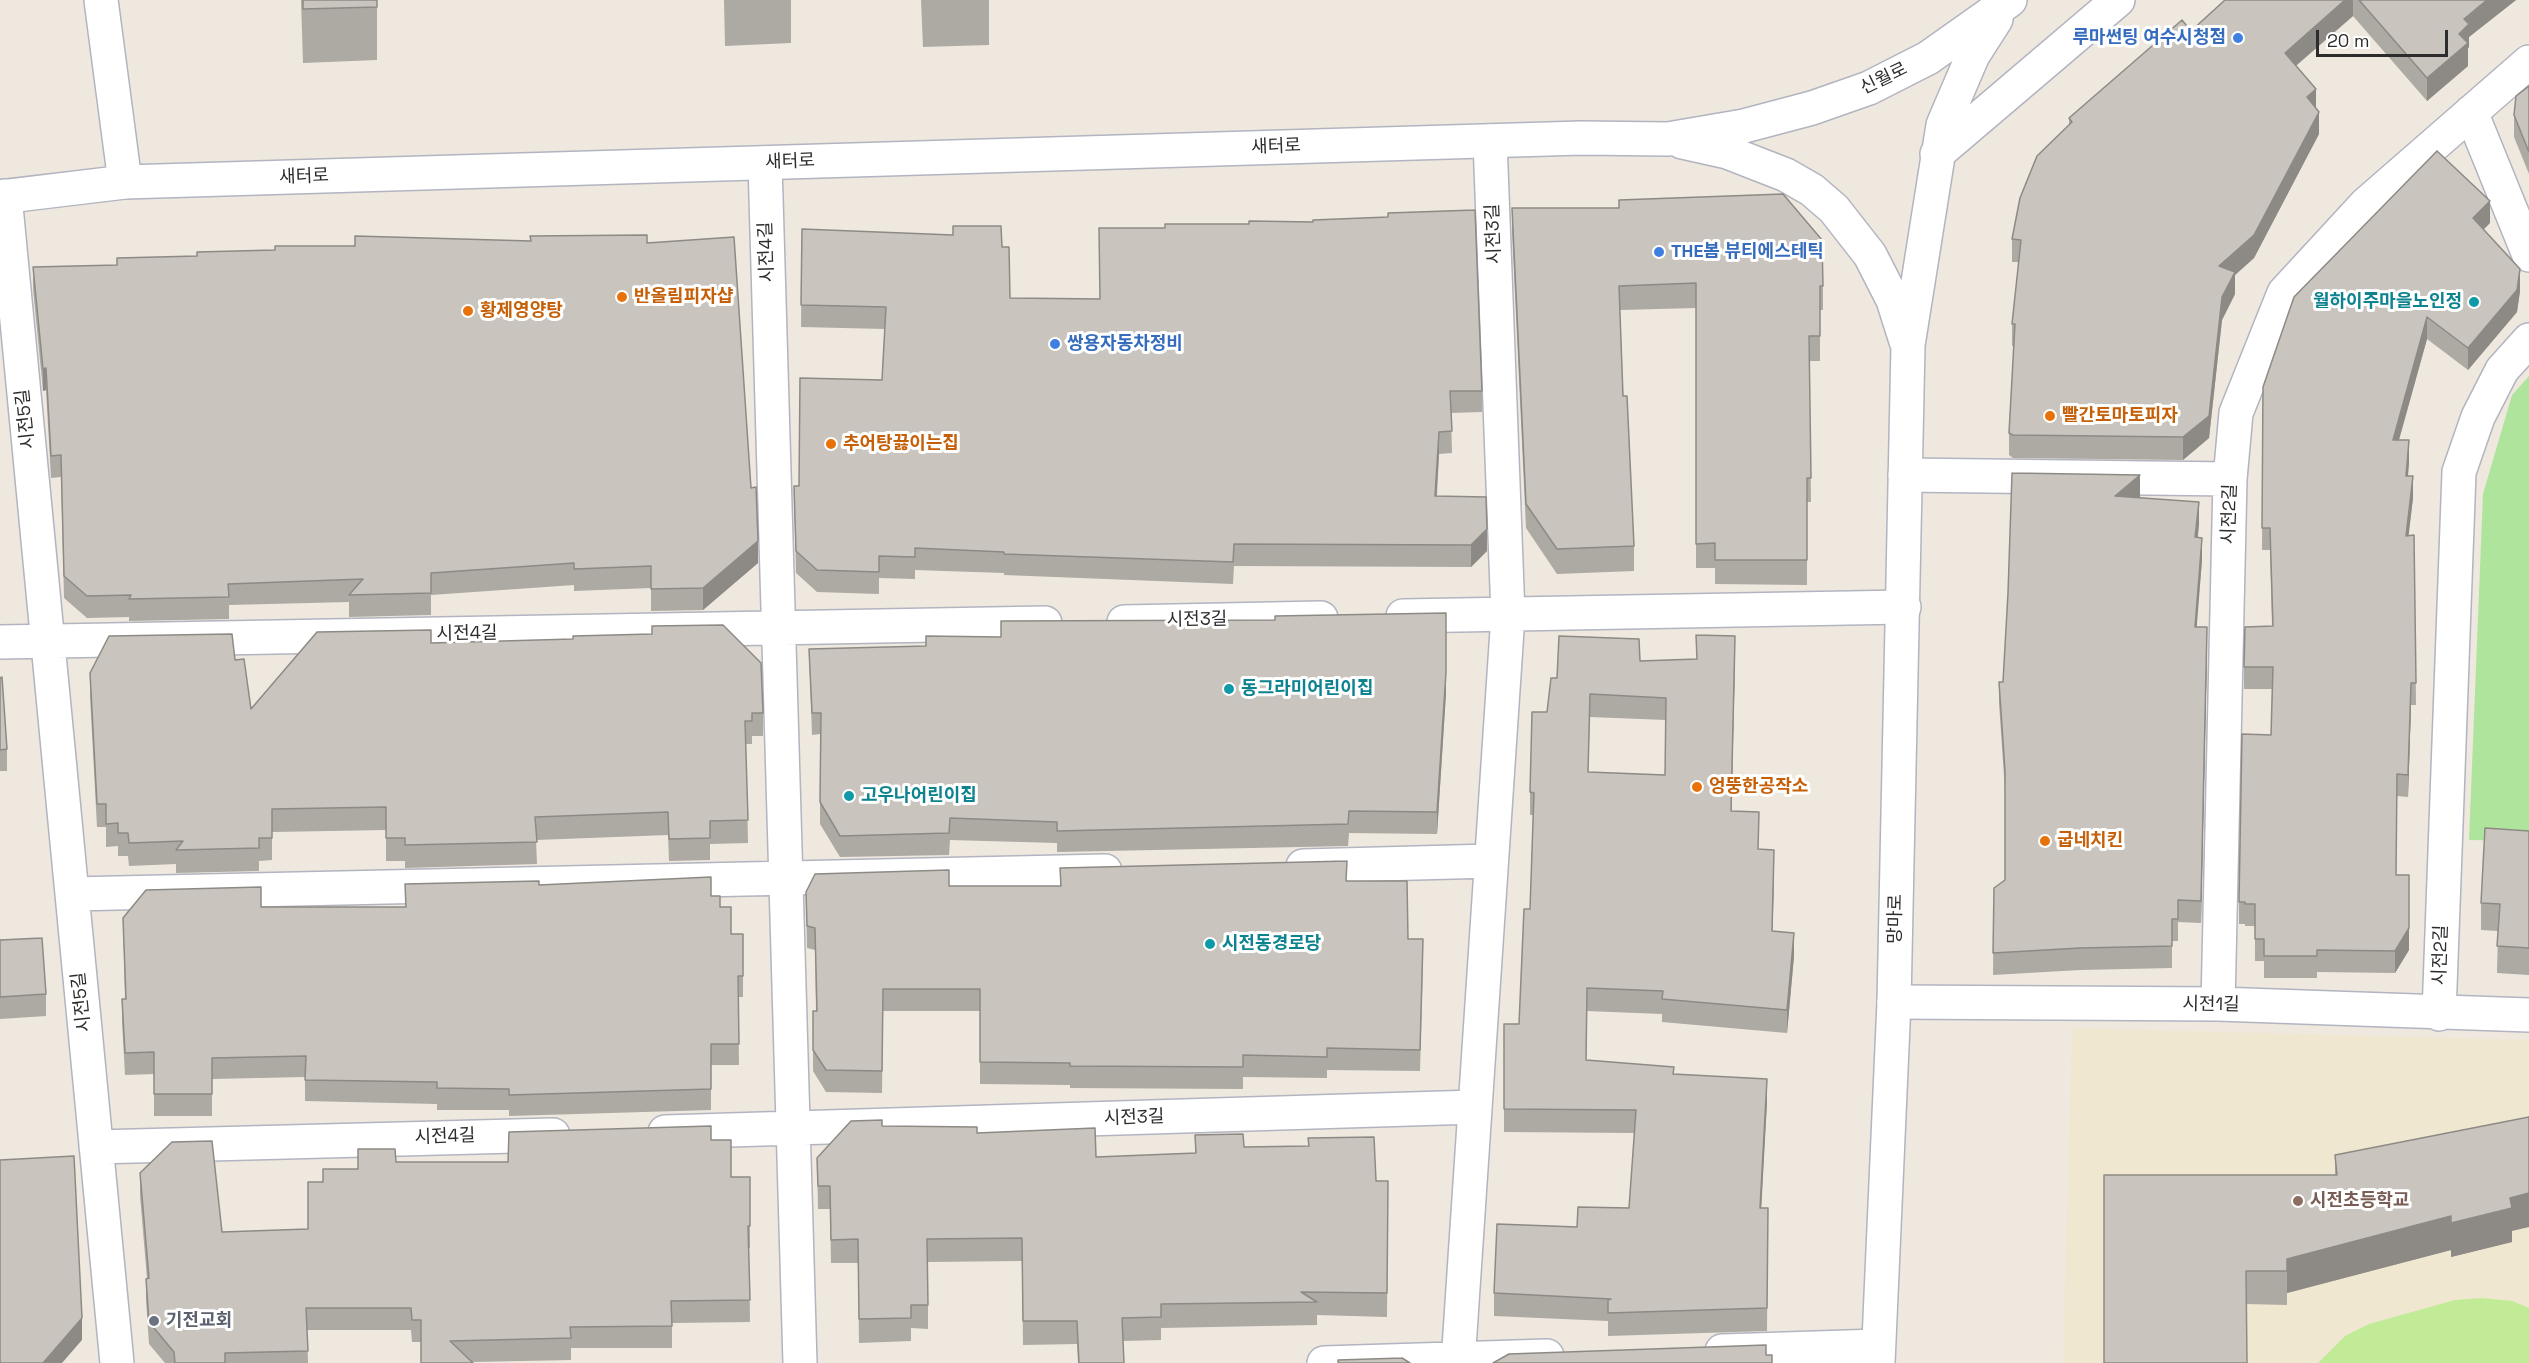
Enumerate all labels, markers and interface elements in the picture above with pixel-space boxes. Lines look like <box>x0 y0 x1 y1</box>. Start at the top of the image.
scale bar <box>2319 18 2451 56</box>
place label: 루마썬팅 여수시청점 <box>2072 27 2226 49</box>
text: 20 m <box>2327 29 2370 52</box>
marker: 루마썬팅 여수시청점 <box>2231 31 2245 45</box>
street label: 신월로 <box>1857 58 1911 100</box>
street label: 새터로 <box>1251 135 1301 159</box>
street label: 새터로 <box>765 150 815 174</box>
street label: 새터로 <box>279 165 329 189</box>
street label: 시전3길 <box>1482 203 1506 265</box>
street label: 시전4길 <box>755 221 779 283</box>
place label: THE봄 뷰티에스테틱 <box>1671 241 1824 263</box>
marker: THE봄 뷰티에스테틱 <box>1652 245 1666 259</box>
place label: 반올림피자샵 <box>634 286 733 308</box>
marker: 반올림피자샵 <box>615 290 629 304</box>
place label: 월하이주마을노인정 <box>2313 291 2462 313</box>
marker: 월하이주마을노인정 <box>2467 295 2481 309</box>
place label: 황제영양탕 <box>480 300 563 322</box>
marker: 황제영양탕 <box>461 304 475 318</box>
place label: 쌍용자동차정비 <box>1067 333 1183 355</box>
marker: 쌍용자동차정비 <box>1048 337 1062 351</box>
street label: 시전5길 <box>12 388 40 450</box>
place label: 빨간토마토피자 <box>2062 405 2178 427</box>
marker: 빨간토마토피자 <box>2043 409 2057 423</box>
place label: 추어탕끓이는집 <box>843 433 959 455</box>
marker: 추어탕끓이는집 <box>824 437 838 451</box>
street label: 시전2길 <box>2218 483 2242 545</box>
street label: 시전3길 <box>1167 609 1227 631</box>
street label: 시전4길 <box>436 623 498 645</box>
place label: 동그라미어린이집 <box>1241 678 1373 700</box>
marker: 동그라미어린이집 <box>1222 682 1236 696</box>
place label: 엉뚱한공작소 <box>1709 776 1808 798</box>
marker: 엉뚱한공작소 <box>1690 780 1704 794</box>
place label: 고우나어린이집 <box>861 785 977 807</box>
marker: 고우나어린이집 <box>842 789 856 803</box>
place label: 굽네치킨 <box>2057 830 2123 852</box>
marker: 굽네치킨 <box>2038 834 2052 848</box>
street label: 망마로 <box>1885 894 1907 944</box>
street label: 시전2길 <box>2429 924 2453 986</box>
place label: 시전동경로당 <box>1222 933 1321 955</box>
marker: 시전동경로당 <box>1203 937 1217 951</box>
street label: 시전5길 <box>68 971 96 1033</box>
street label: 시전1길 <box>2182 994 2240 1016</box>
street label: 시전3길 <box>1103 1106 1165 1130</box>
street label: 시전4길 <box>414 1125 476 1149</box>
place label: 시전초등학교 <box>2310 1190 2409 1212</box>
marker: 시전초등학교 <box>2291 1194 2305 1208</box>
place label: 기전교회 <box>166 1310 232 1332</box>
marker: 기전교회 <box>147 1314 161 1328</box>

